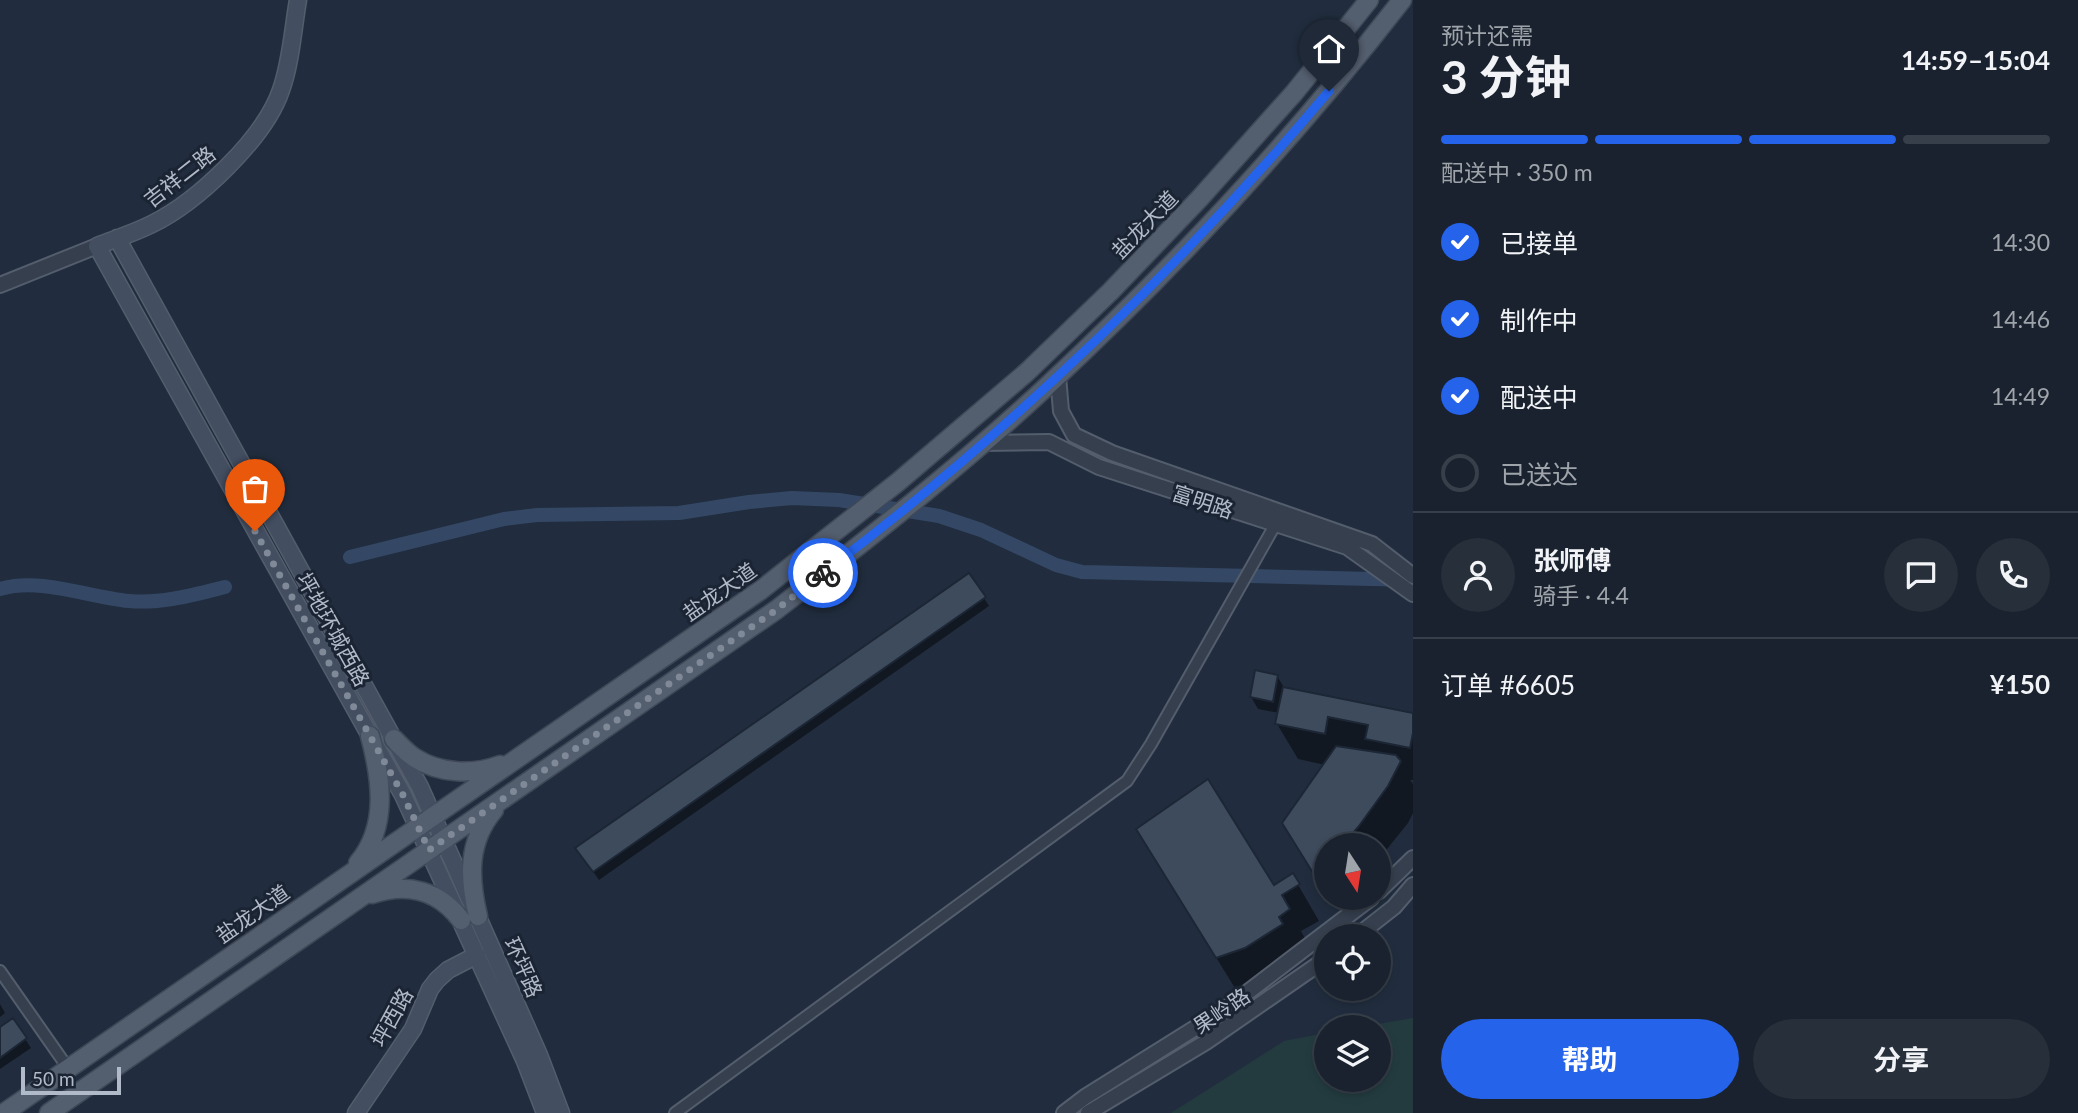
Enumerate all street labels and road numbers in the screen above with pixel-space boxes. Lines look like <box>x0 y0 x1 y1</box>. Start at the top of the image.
street label: 吉祥二路 <box>138 140 220 212</box>
street label: 盐龙大道 <box>1106 185 1182 263</box>
street label: 富明路 <box>1169 479 1237 523</box>
street label: 盐龙大道 <box>677 557 761 625</box>
street label: 坪地环城西路 <box>293 568 375 690</box>
street label: 盐龙大道 <box>210 879 294 947</box>
street label: 环坪路 <box>500 933 548 1001</box>
street label: 果岭路 <box>1188 982 1254 1038</box>
street label: 坪西路 <box>365 983 417 1051</box>

